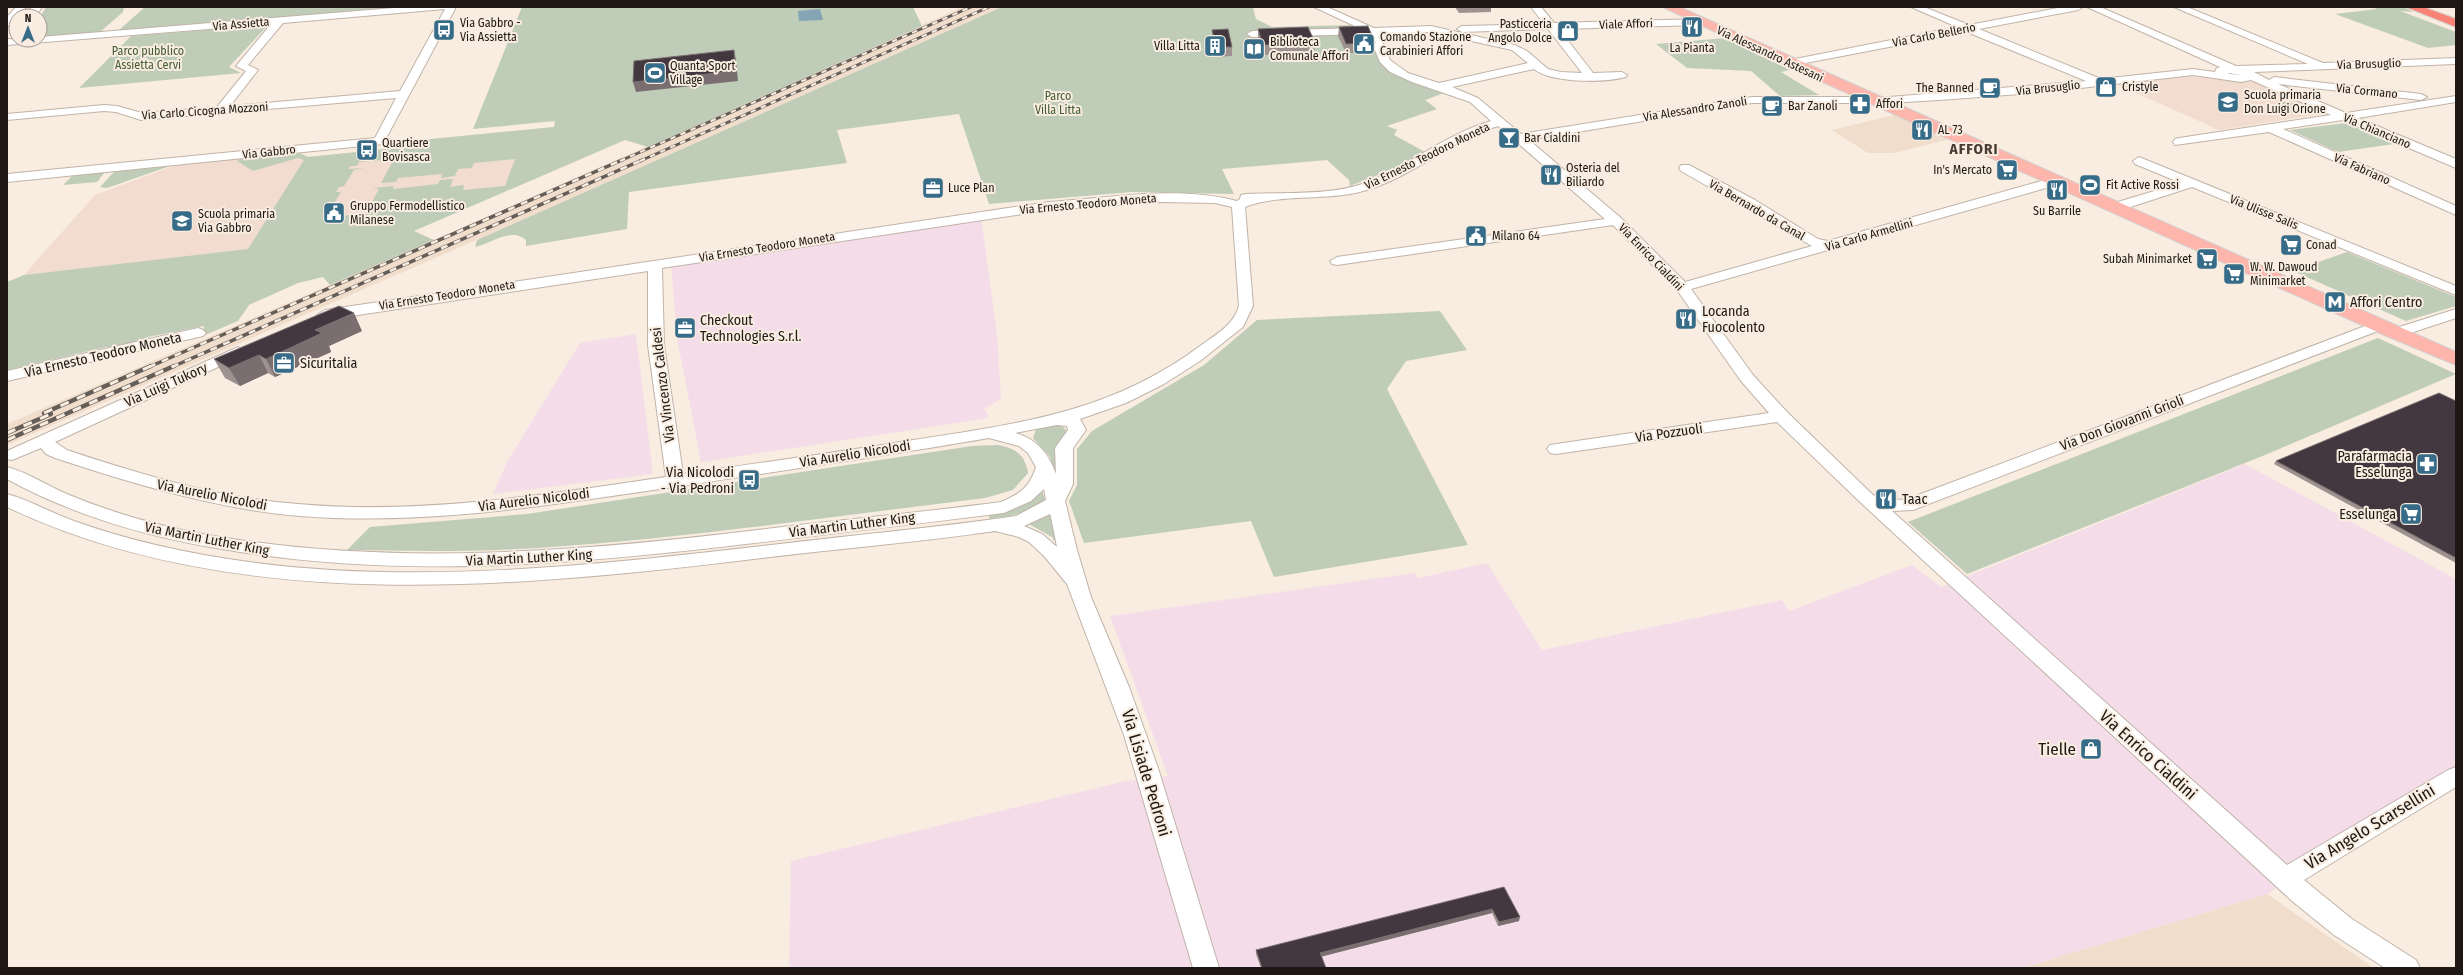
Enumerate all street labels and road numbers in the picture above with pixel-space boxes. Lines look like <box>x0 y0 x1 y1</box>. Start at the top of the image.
street label: Via Assietta <box>212 15 270 33</box>
street label: Viale Affori <box>1599 16 1653 32</box>
street label: Via Carlo Bellerio <box>1891 20 1977 50</box>
street label: Via Alessandro Astesani <box>1714 23 1826 85</box>
street label: Via Brusuglio <box>2337 56 2401 72</box>
street label: Via Brusuglio <box>2015 78 2081 98</box>
street label: Via Cormano <box>2335 81 2399 101</box>
street label: Via Alessandro Zanoli <box>1642 94 1748 124</box>
street label: Via Carlo Cicogna Mozzoni <box>141 100 269 122</box>
street label: Via Chianciano <box>2341 110 2413 152</box>
street label: Via Ernesto Teodoro Moneta <box>1362 120 1492 192</box>
street label: Via Gabbro <box>242 142 296 162</box>
street label: Via Fabriano <box>2332 150 2392 188</box>
street label: Via Bernardo da Canal <box>1707 177 1807 243</box>
street label: Via Ernesto Teodoro Moneta <box>1019 191 1157 217</box>
street label: Via Ulisse Salis <box>2228 192 2300 232</box>
street label: Via Carlo Armellini <box>1824 216 1914 254</box>
street label: Via Enrico Cialdini <box>1615 221 1687 293</box>
street label: Via Ernesto Teodoro Moneta <box>698 229 836 265</box>
street label: Via Ernesto Teodoro Moneta <box>378 277 516 313</box>
street label: Via Vincenzo Caldesi <box>647 326 679 444</box>
street label: Via Ernesto Teodoro Moneta <box>23 329 183 381</box>
street label: Via Luigi Tukory <box>122 359 211 411</box>
street label: Via Don Giovanni Grioli <box>2058 392 2186 454</box>
street label: Via Pozzuoli <box>1634 420 1704 446</box>
street label: Via Aurelio Nicolodi <box>798 437 912 471</box>
street label: Via Aurelio Nicolodi <box>155 476 269 514</box>
street label: Via Aurelio Nicolodi <box>477 485 591 515</box>
street label: Via Martin Luther King <box>788 509 916 541</box>
street label: Via Martin Luther King <box>143 519 271 559</box>
street label: Via Martin Luther King <box>465 546 593 570</box>
street label: Via Enrico Cialdini <box>2095 706 2201 804</box>
street label: Via Lisiade Pedroni <box>1117 707 1175 839</box>
street label: Via Angelo Scarsellini <box>2301 780 2439 874</box>

